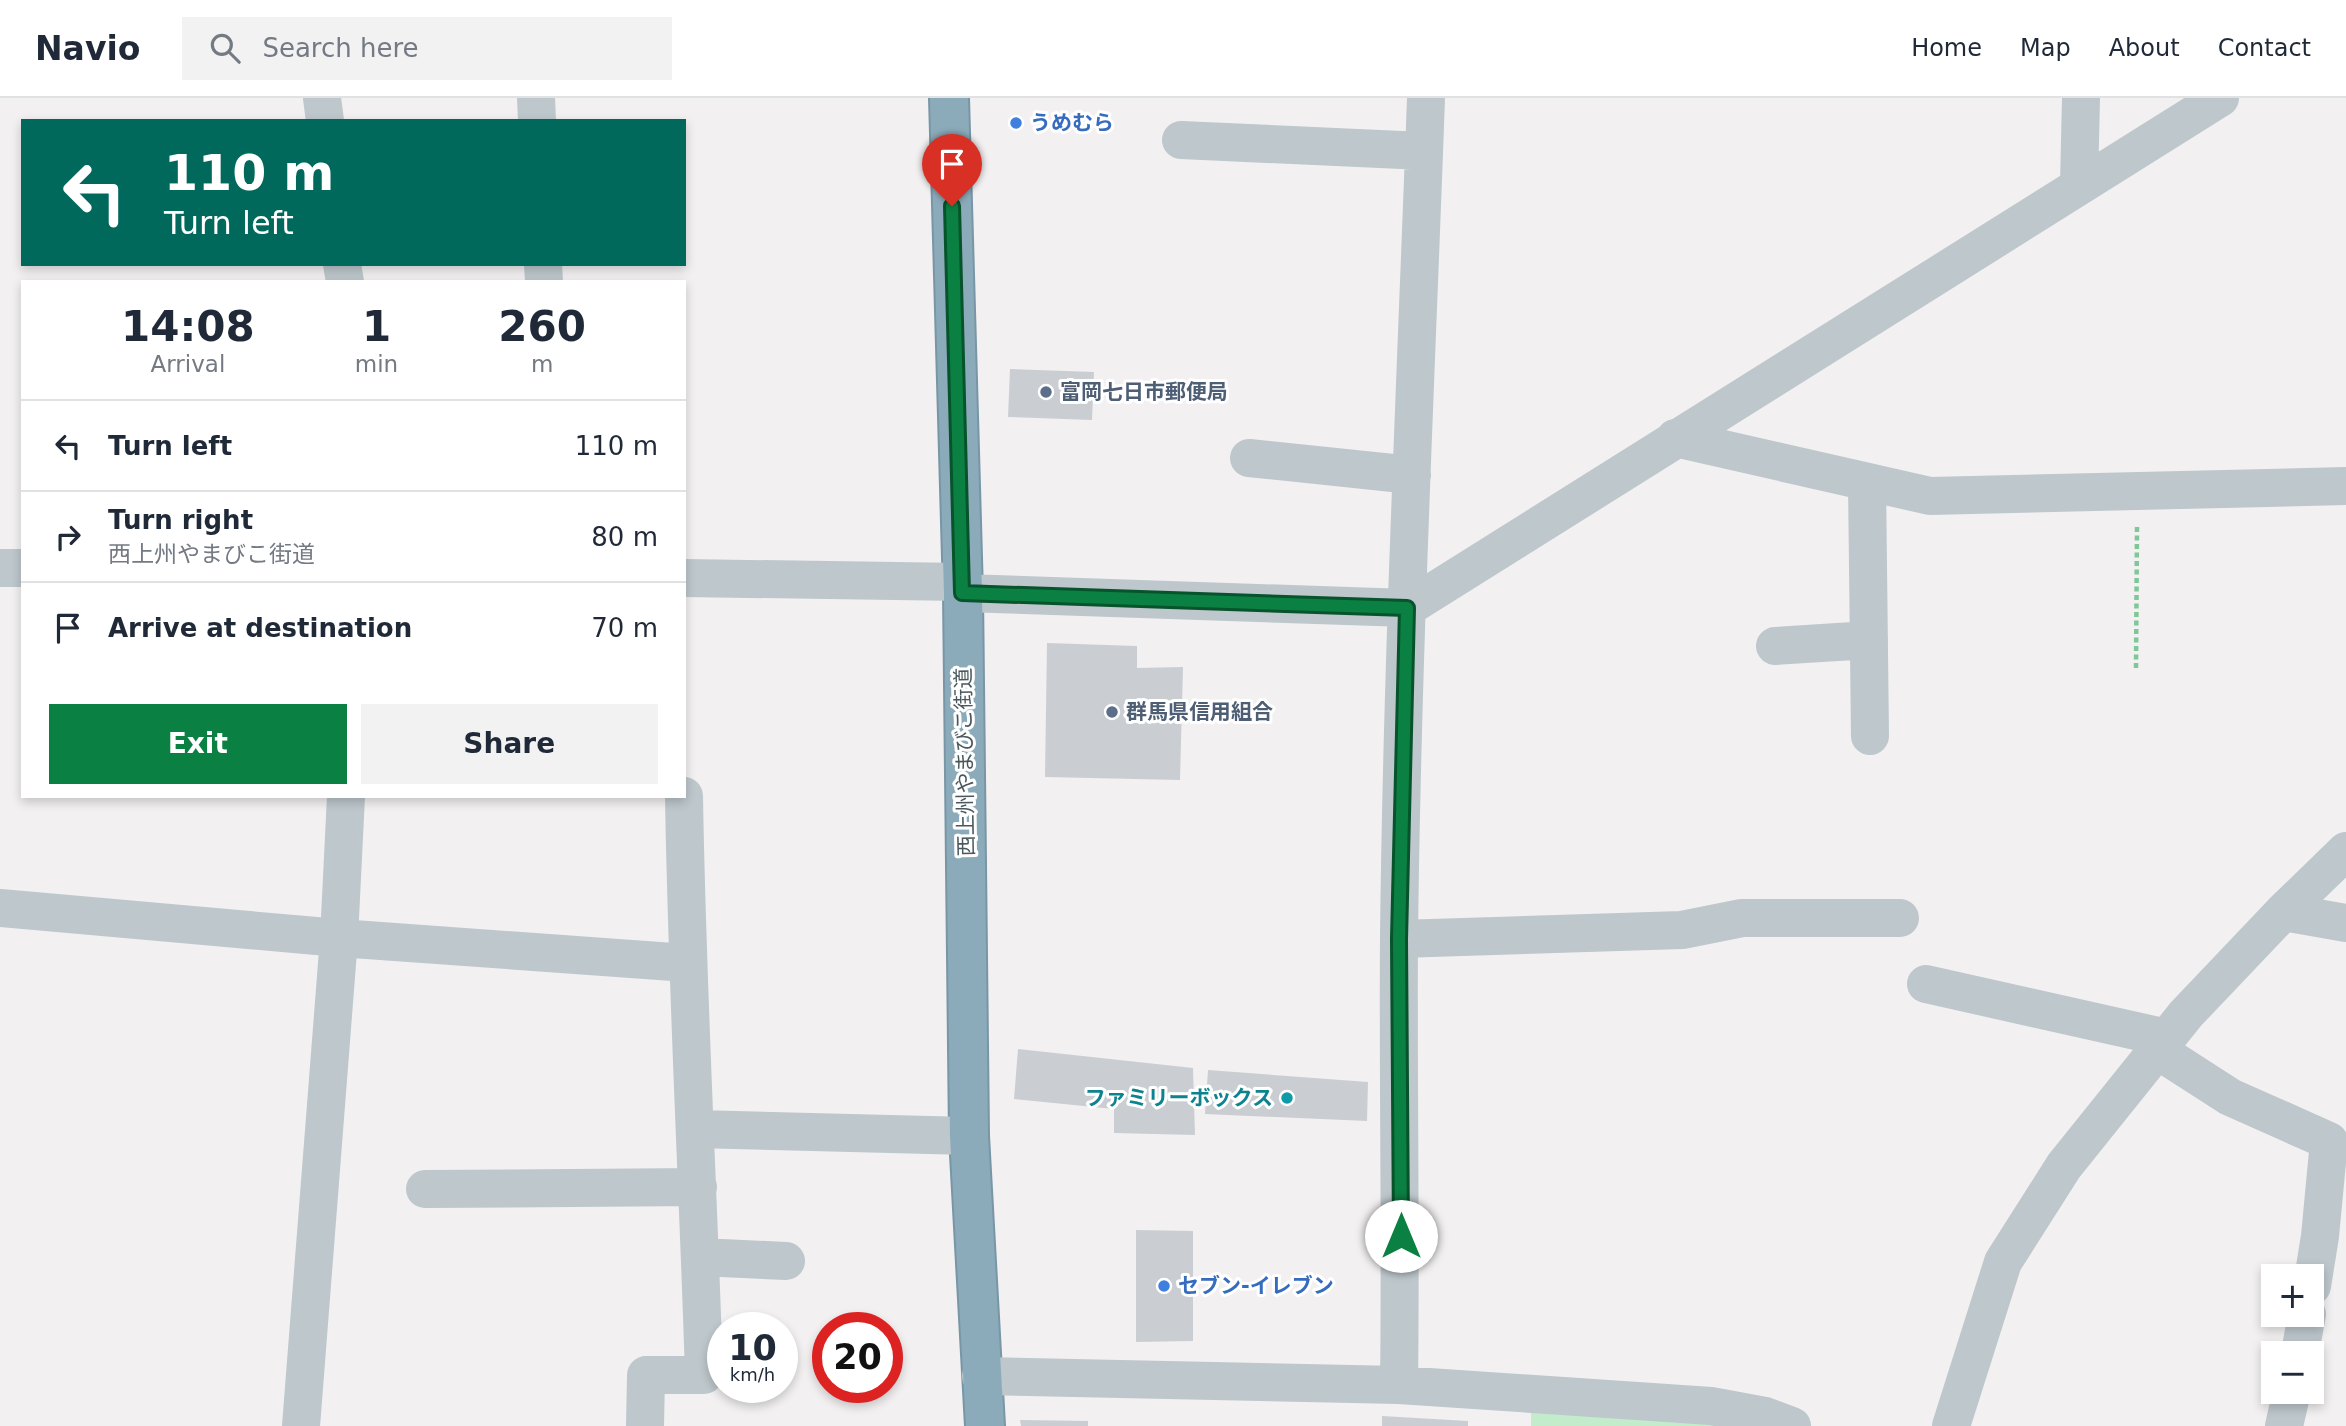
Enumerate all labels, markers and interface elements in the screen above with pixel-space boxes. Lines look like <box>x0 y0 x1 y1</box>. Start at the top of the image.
search box <box>182 17 672 80</box>
text: Navio <box>35 29 140 68</box>
icon: search <box>206 29 244 67</box>
text: Search here <box>262 33 419 63</box>
text: Home <box>1911 34 1982 62</box>
text: Map <box>2020 34 2071 62</box>
text: About <box>2109 34 2180 62</box>
text: Contact <box>2218 34 2311 62</box>
place label: うめむら <box>1030 111 1114 135</box>
marker: うめむら <box>1008 115 1024 131</box>
pin <box>922 134 982 206</box>
text: 110 m <box>164 145 334 202</box>
icon: arrive <box>933 145 971 183</box>
icon: left <box>49 147 140 238</box>
text: Turn left <box>164 204 294 242</box>
text: 14:08 <box>121 302 255 351</box>
text: 1 <box>362 302 391 351</box>
text: 260 <box>498 302 586 351</box>
text: Arrival <box>151 351 225 377</box>
text: min <box>355 351 398 377</box>
text: m <box>531 351 553 377</box>
place label: 富岡七日市郵便局 <box>1060 380 1228 404</box>
marker: 富岡七日市郵便局 <box>1038 384 1054 400</box>
icon: left <box>49 427 87 465</box>
text: Turn left <box>108 431 232 461</box>
text: 110 m <box>575 431 658 461</box>
text: Turn right <box>108 505 253 535</box>
icon: right <box>49 518 87 556</box>
text: 80 m <box>591 522 658 552</box>
text: 西上州やまびこ街道 <box>108 541 315 567</box>
icon: arrive <box>49 609 87 647</box>
text: Arrive at destination <box>108 613 412 643</box>
text: 70 m <box>591 613 658 643</box>
street label: 西上州やまびこ街道 <box>951 667 979 857</box>
place label: 群馬県信用組合 <box>1126 700 1273 724</box>
button: Exit <box>49 704 347 784</box>
button: Share <box>361 704 658 784</box>
marker: 群馬県信用組合 <box>1104 704 1120 720</box>
place label: ファミリーボックス <box>1085 1086 1273 1110</box>
marker: ファミリーボックス <box>1279 1090 1295 1106</box>
position arrow <box>1364 1199 1438 1273</box>
map controls <box>2261 1264 2324 1404</box>
button: + <box>2261 1264 2324 1327</box>
place label: セブン-イレブン <box>1178 1274 1334 1298</box>
marker: セブン-イレブン <box>1156 1278 1172 1294</box>
speed limit sign: 20 <box>812 1312 903 1403</box>
text: 10 <box>728 1328 777 1368</box>
button: − <box>2261 1341 2324 1404</box>
text: km/h <box>730 1364 775 1385</box>

